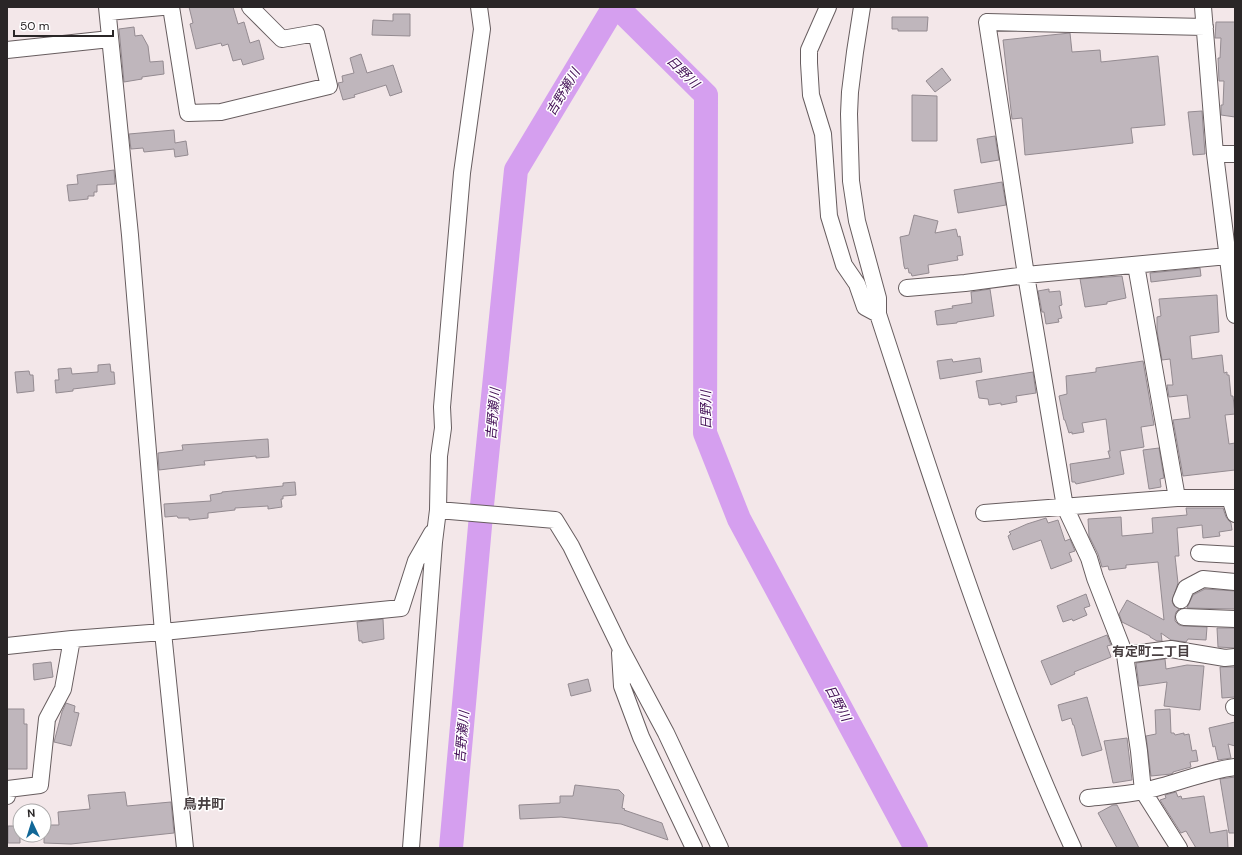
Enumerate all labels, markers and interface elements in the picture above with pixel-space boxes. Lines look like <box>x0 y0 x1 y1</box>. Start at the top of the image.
scale bar <box>14 12 113 38</box>
text: 50 m <box>20 18 49 34</box>
water label: 日野川 <box>663 52 704 93</box>
water label: 吉野瀬川 <box>542 64 585 119</box>
water label: 吉野瀬川 <box>482 385 504 441</box>
water label: 日野川 <box>697 388 715 430</box>
district label: 有定町二丁目 <box>1112 643 1190 660</box>
water label: 日野川 <box>821 682 856 726</box>
water label: 吉野瀬川 <box>451 708 473 764</box>
district label: 鳥井町 <box>183 795 225 813</box>
north arrow <box>12 803 52 843</box>
text: N <box>27 806 36 820</box>

